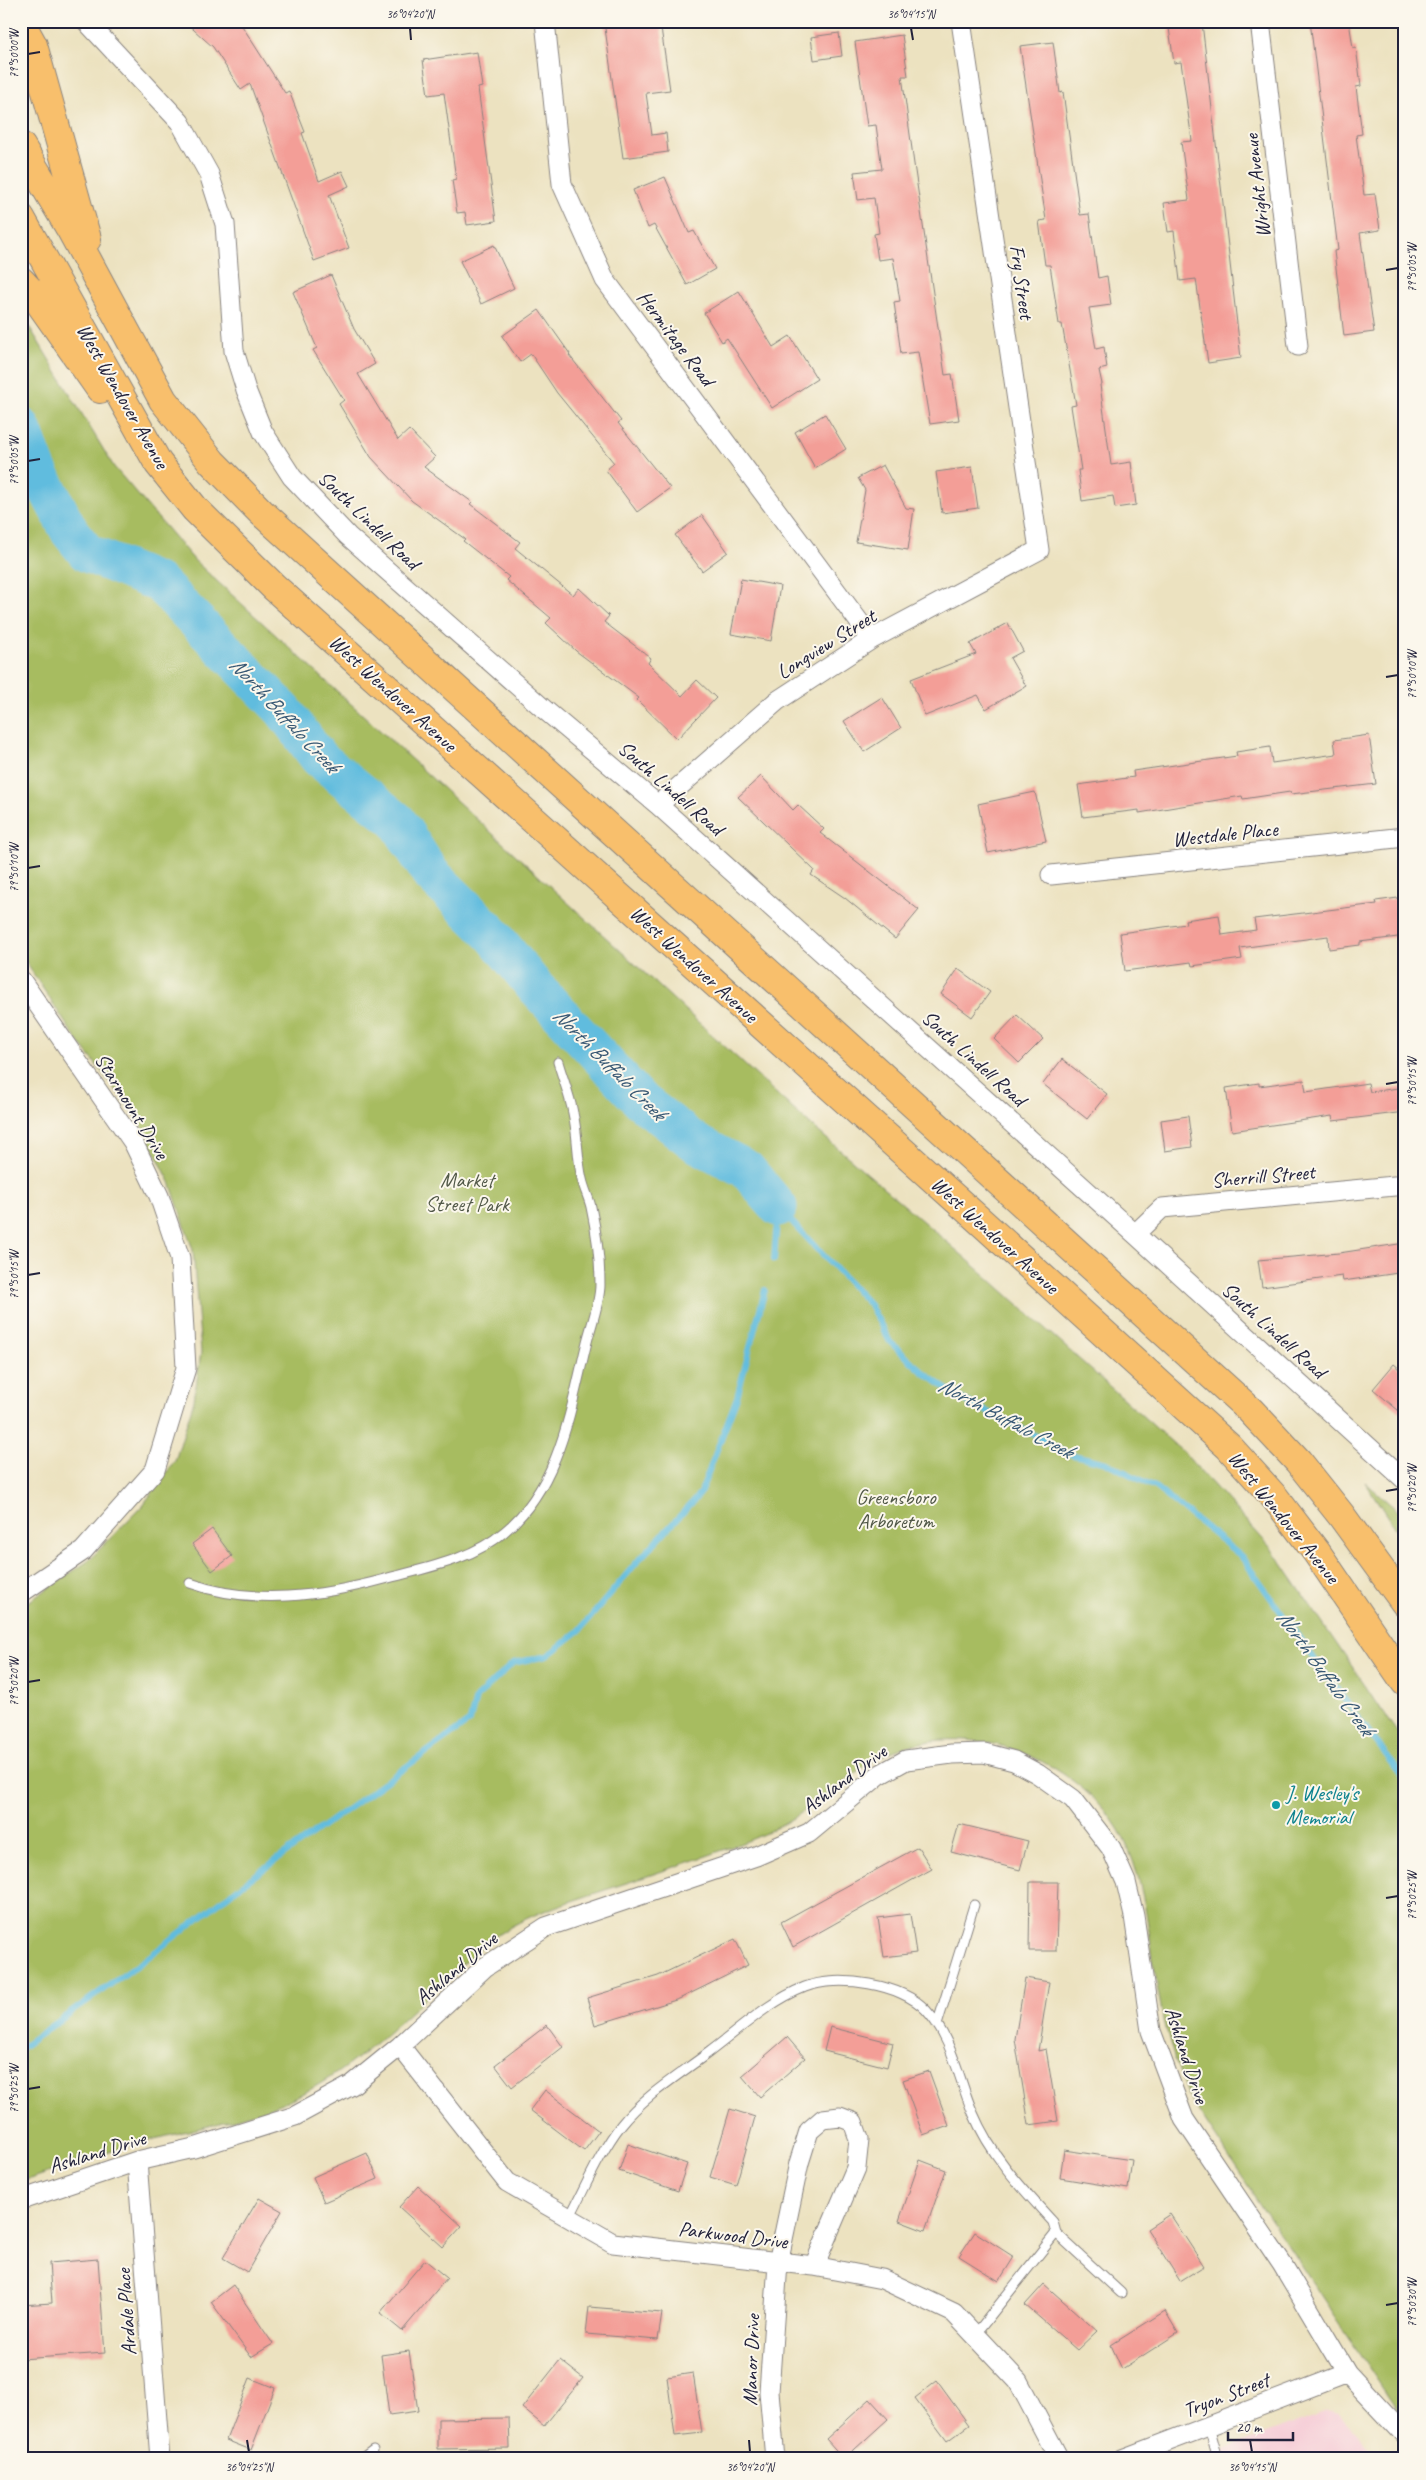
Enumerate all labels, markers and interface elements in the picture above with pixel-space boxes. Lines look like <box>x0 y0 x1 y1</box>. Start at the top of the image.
text: 36°04'20"N <box>386 6 435 22</box>
text: 36°04'15"N <box>887 6 936 22</box>
text: 79°50'00"W <box>6 27 22 78</box>
street label: Wright Avenue <box>1238 132 1276 239</box>
text: 79°50'05"W <box>1404 241 1420 292</box>
street label: Fry Street <box>1004 243 1040 323</box>
street label: Hermitage Road <box>632 285 723 394</box>
street label: West Wendover Avenue <box>71 319 176 475</box>
text: 79°50'05"W <box>6 434 22 485</box>
street label: South Lindell Road <box>313 465 428 578</box>
street label: Longview Street <box>772 602 882 685</box>
street label: West Wendover Avenue <box>324 629 464 759</box>
text: 79°50'10"W <box>1404 648 1420 699</box>
water label: North Buffalo Creek <box>223 651 348 781</box>
street label: South Lindell Road <box>613 735 732 843</box>
street label: Westdale Place <box>1171 815 1280 852</box>
text: 79°50'10"W <box>6 841 22 892</box>
street label: West Wendover Avenue <box>625 900 765 1030</box>
water label: North Buffalo Creek <box>547 1001 674 1129</box>
street label: South Lindell Road <box>916 1004 1034 1114</box>
street label: Starmount Drive <box>89 1048 176 1165</box>
text: 79°50'15"W <box>1404 1055 1420 1106</box>
street label: Sherrill Street <box>1210 1158 1318 1193</box>
park label: Market Street Park <box>425 1167 510 1217</box>
street label: West Wendover Avenue <box>926 1171 1066 1301</box>
text: 79°50'15"W <box>6 1248 22 1299</box>
street label: South Lindell Road <box>1216 1276 1334 1386</box>
water label: North Buffalo Creek <box>933 1371 1081 1467</box>
street label: West Wendover Avenue <box>1223 1445 1347 1590</box>
text: 79°50'20"W <box>1404 1462 1420 1513</box>
park label: Greensboro Arboretum <box>856 1484 937 1534</box>
water label: North Buffalo Creek <box>1270 1604 1382 1744</box>
text: 79°50'20"W <box>6 1655 22 1706</box>
street label: Ashland Drive <box>796 1738 893 1819</box>
place label: J. Wesley's Memorial <box>1285 1780 1360 1830</box>
marker: J. Wesley's Memorial <box>1270 1799 1282 1811</box>
text: 79°50'25"W <box>1404 1869 1420 1920</box>
street label: Ashland Drive <box>409 1925 504 2010</box>
street label: Ashland Drive <box>1159 2003 1215 2108</box>
text: 79°50'25"W <box>6 2062 22 2113</box>
street label: Ashland Drive <box>45 2125 150 2179</box>
street label: Parkwood Drive <box>677 2215 790 2255</box>
street label: Ardale Place <box>110 2265 142 2356</box>
text: 79°50'30"W <box>1404 2276 1420 2327</box>
street label: Manor Drive <box>736 2312 766 2406</box>
street label: Tryon Street <box>1179 2366 1275 2423</box>
scale bar <box>1228 2410 1294 2442</box>
text: 20 m <box>1236 2418 1263 2437</box>
text: 36°04'25"N <box>225 2459 274 2475</box>
text: 36°04'20"N <box>726 2459 775 2475</box>
text: 36°04'15"N <box>1228 2459 1277 2475</box>

